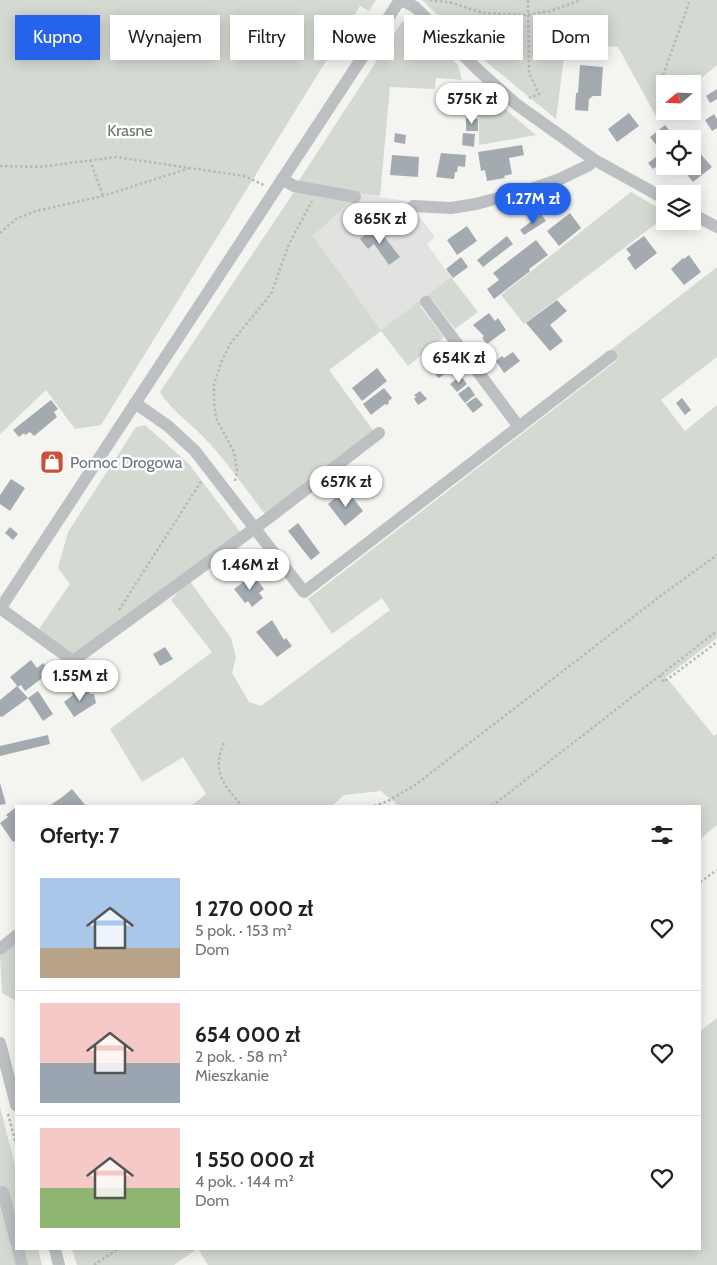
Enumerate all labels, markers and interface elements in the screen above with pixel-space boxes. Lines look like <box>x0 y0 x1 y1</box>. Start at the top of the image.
chip: Kupno <box>15 15 100 60</box>
chip: Wynajem <box>110 15 220 60</box>
chip: Filtry <box>230 15 304 60</box>
chip: Nowe <box>314 15 394 60</box>
chip: Mieszkanie <box>404 15 523 60</box>
chip: Dom <box>533 15 608 60</box>
north arrow <box>656 75 701 120</box>
map controls <box>656 75 701 230</box>
pin: 575K zł <box>426 82 518 125</box>
text: 575K zł <box>447 89 497 108</box>
park label: Krasne <box>107 121 153 140</box>
button: locate <box>656 130 701 175</box>
pin: 1.27M zł <box>481 182 585 225</box>
button: layers <box>656 185 701 230</box>
text: 1.27M zł <box>506 189 560 208</box>
pin: 865K zł <box>334 202 426 245</box>
text: 865K zł <box>354 209 406 228</box>
pin: 654K zł <box>413 342 505 384</box>
text: 654K zł <box>433 348 485 367</box>
shop icon: Pomoc Drogowa <box>39 449 65 475</box>
place label: Pomoc Drogowa <box>70 453 183 472</box>
pin: 657K zł <box>300 466 392 508</box>
text: 657K zł <box>320 472 372 491</box>
pin: 1.46M zł <box>198 548 302 591</box>
text: 1.46M zł <box>222 555 278 574</box>
pin: 1.55M zł <box>28 660 132 702</box>
text: 1.55M zł <box>52 666 108 685</box>
icon: filters <box>648 821 676 849</box>
text: Oferty: 7 <box>40 823 119 848</box>
text: 1 270 000 zł <box>195 896 313 921</box>
icon: home <box>80 898 140 958</box>
icon: heart <box>648 914 676 942</box>
text: 5 pok. · 153 m² <box>195 921 292 940</box>
text: Dom <box>195 940 229 959</box>
text: 654 000 zł <box>195 1022 300 1047</box>
icon: home <box>80 1023 140 1083</box>
icon: heart <box>648 1039 676 1067</box>
text: 2 pok. · 58 m² <box>195 1047 288 1066</box>
text: Mieszkanie <box>195 1066 269 1085</box>
text: 1 550 000 zł <box>195 1147 314 1172</box>
icon: home <box>80 1148 140 1208</box>
icon: heart <box>648 1164 676 1192</box>
text: 4 pok. · 144 m² <box>195 1172 294 1191</box>
text: Dom <box>195 1191 229 1210</box>

